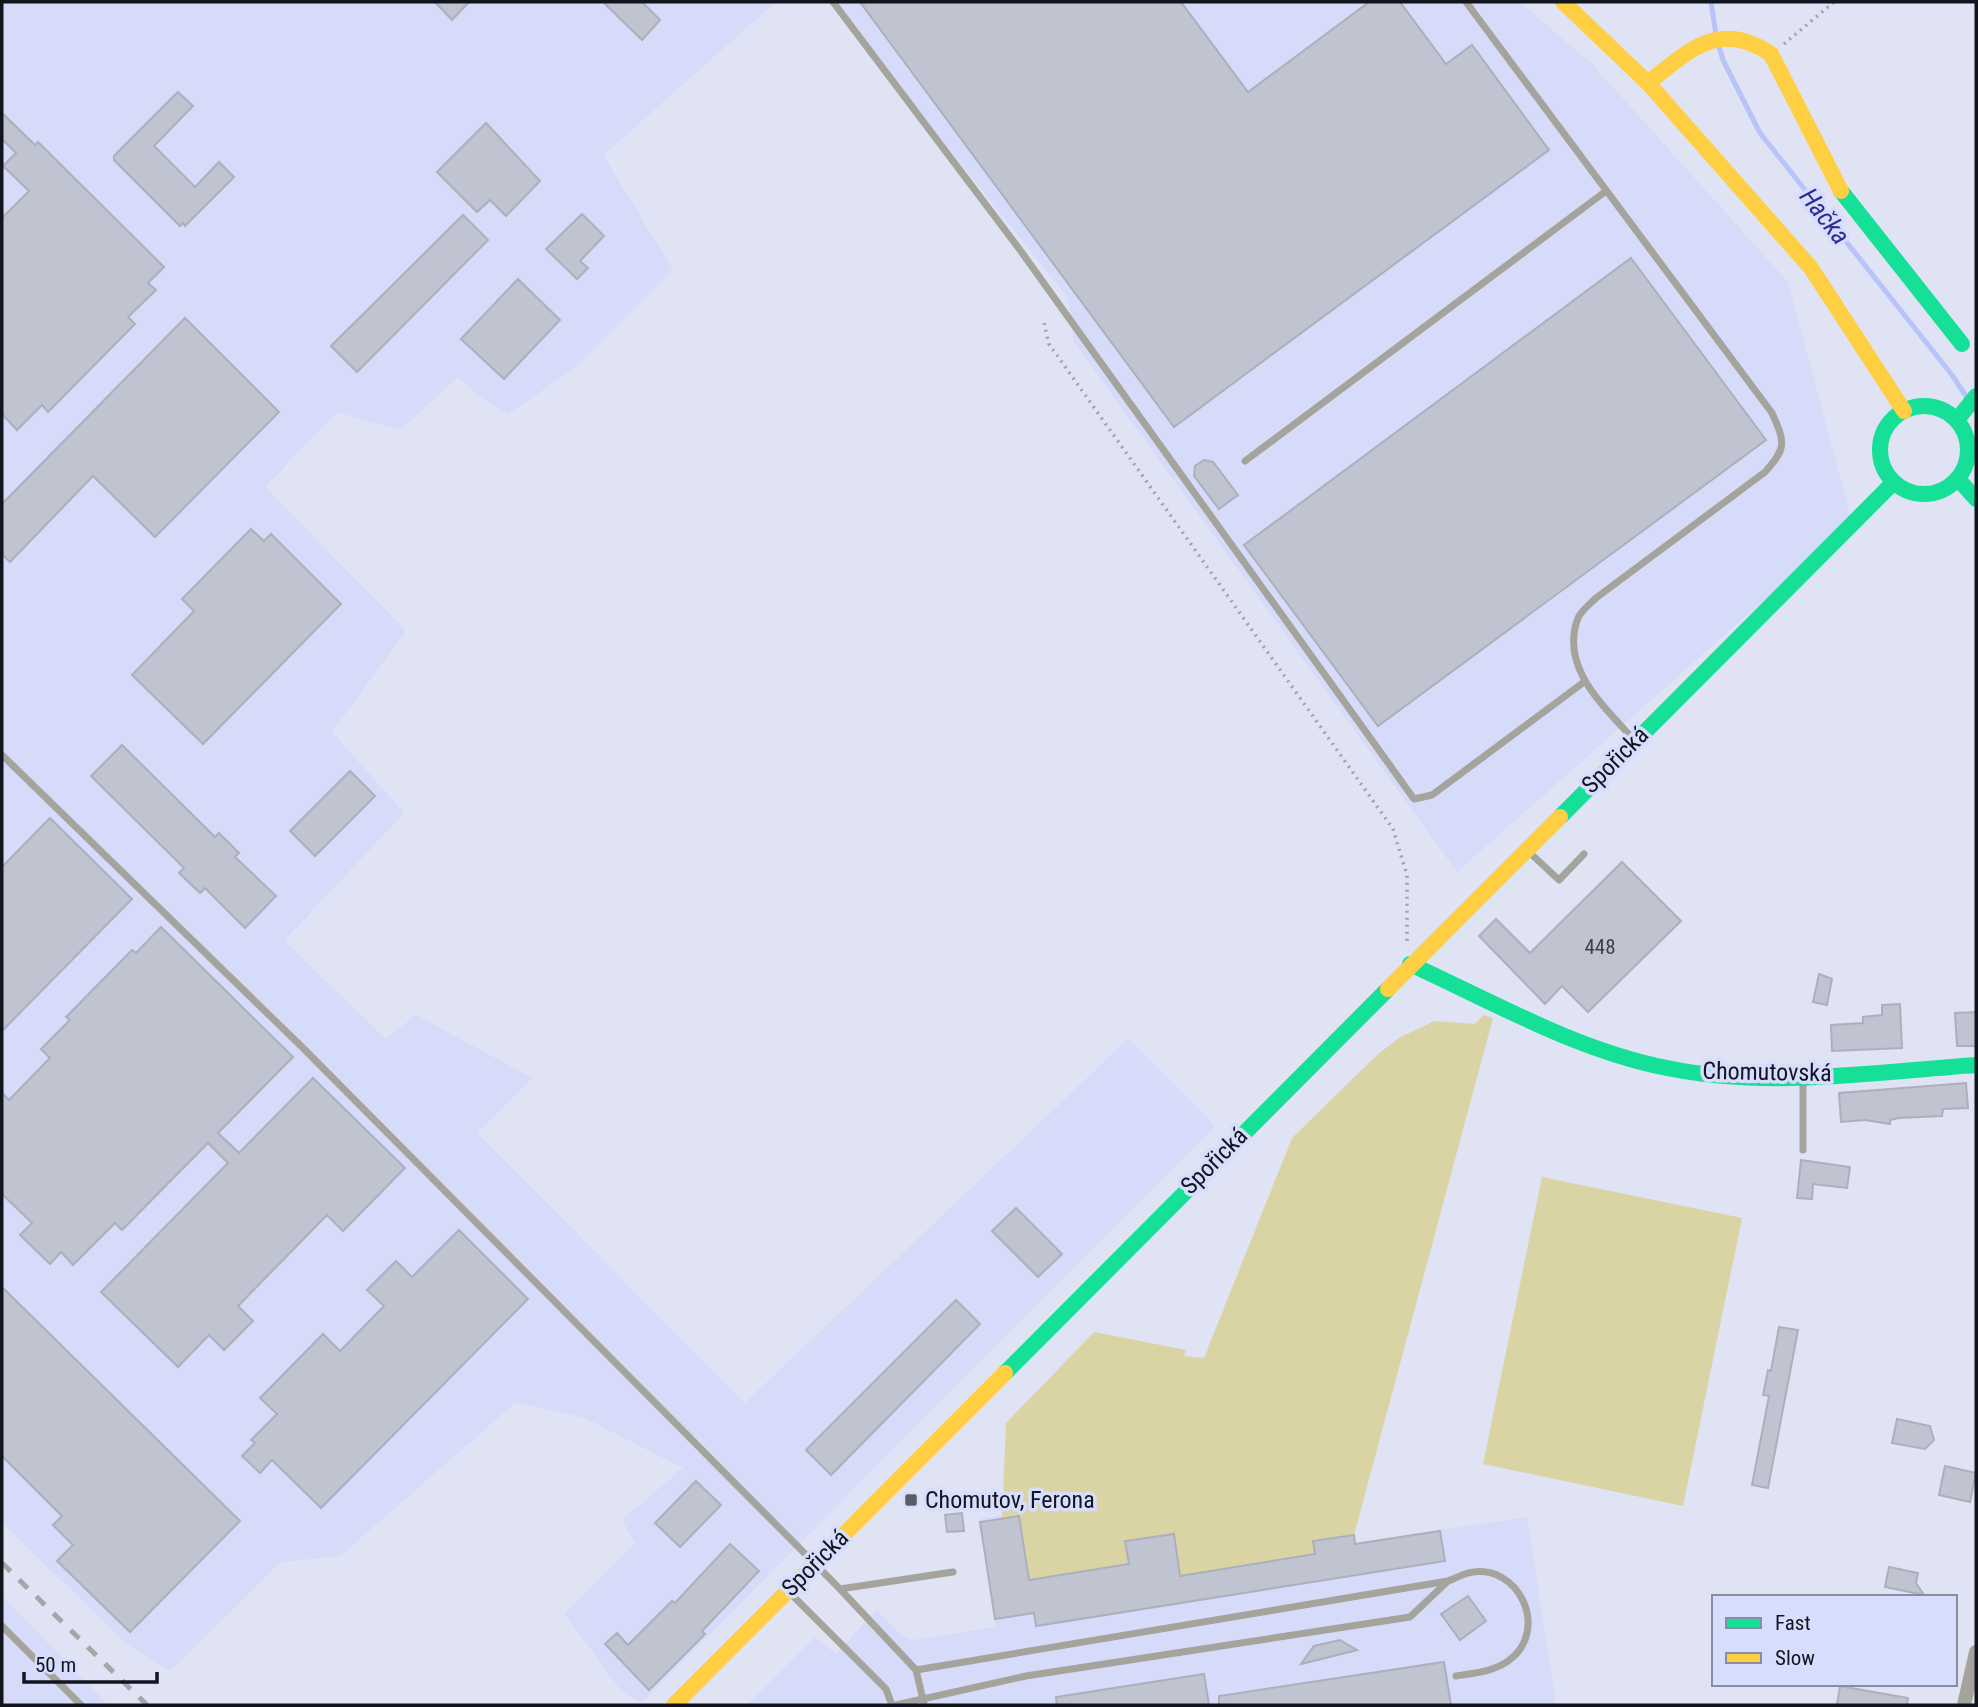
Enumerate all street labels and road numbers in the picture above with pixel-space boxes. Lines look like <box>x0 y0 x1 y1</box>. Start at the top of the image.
street label: Spořická <box>1576 721 1654 799</box>
street label: Chomutovská <box>1702 1057 1832 1087</box>
street label: Spořická <box>1175 1122 1253 1200</box>
street label: Spořická <box>776 1524 854 1602</box>

